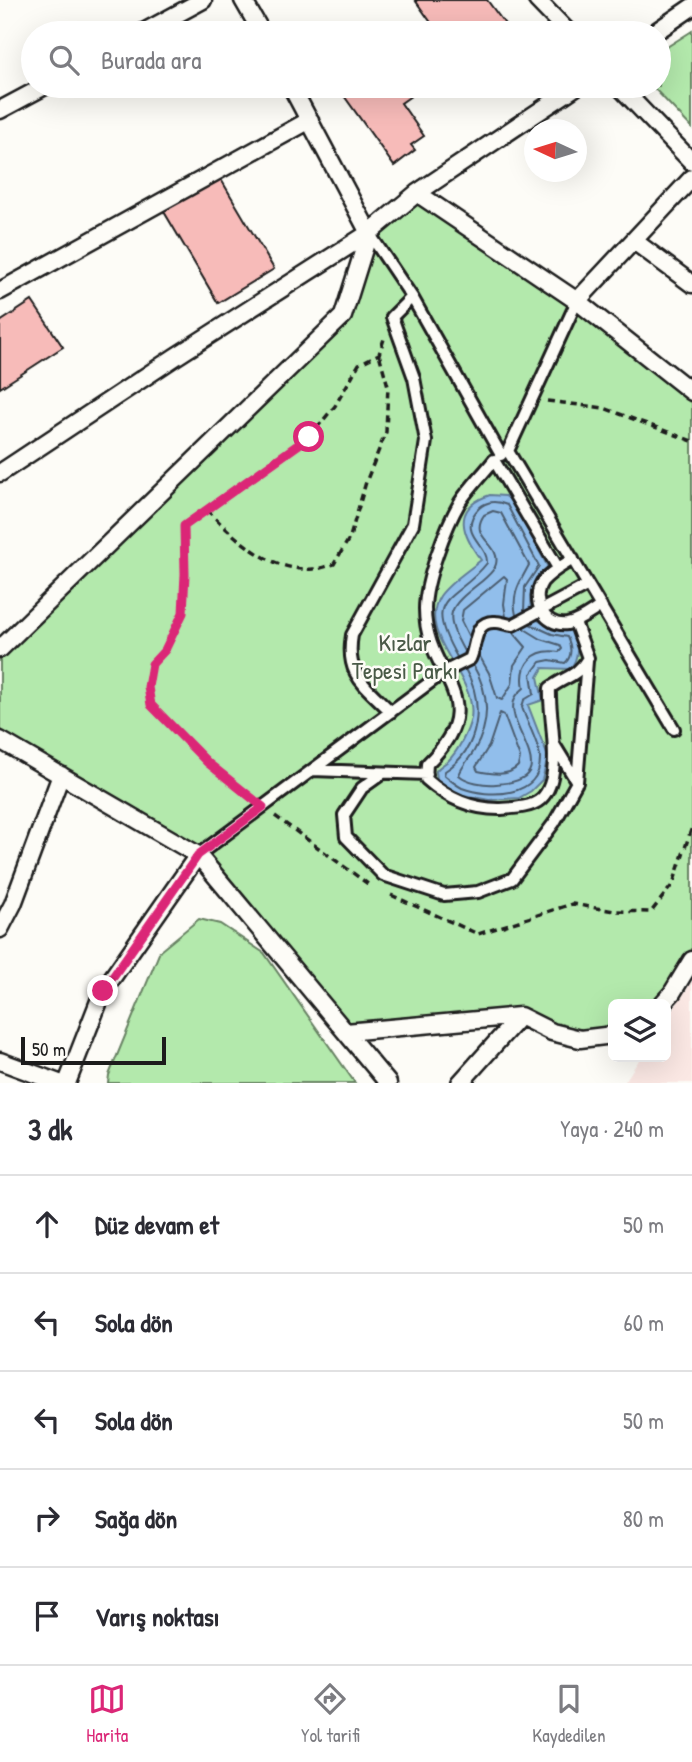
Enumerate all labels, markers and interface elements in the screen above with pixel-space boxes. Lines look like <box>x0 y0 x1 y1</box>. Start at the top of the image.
search box <box>21 21 671 98</box>
icon: search <box>45 41 83 79</box>
text: Burada ara <box>101 42 202 77</box>
north arrow <box>524 119 587 182</box>
route start <box>293 421 324 452</box>
park label: Kızlar Tepesi Parkı <box>352 626 458 686</box>
route end <box>87 975 118 1006</box>
map controls <box>608 999 671 1062</box>
button: layers <box>608 999 671 1062</box>
scale bar <box>21 1034 166 1066</box>
text: 50 m <box>32 1036 66 1062</box>
text: 3 dk <box>28 1109 73 1149</box>
text: Yaya · 240 m <box>560 1113 664 1144</box>
icon: ahead <box>28 1205 66 1243</box>
text: Düz devam et <box>95 1207 219 1242</box>
text: 50 m <box>623 1209 664 1240</box>
icon: left <box>28 1303 66 1341</box>
text: Sola dön <box>95 1305 173 1340</box>
text: 60 m <box>624 1307 664 1338</box>
icon: left <box>28 1401 66 1439</box>
text: Sola dön <box>95 1403 173 1438</box>
text: 50 m <box>623 1405 664 1436</box>
icon: right <box>28 1499 66 1537</box>
text: Sağa dön <box>95 1501 177 1536</box>
text: 80 m <box>623 1503 664 1534</box>
icon: arrive <box>28 1597 66 1635</box>
text: Varış noktası <box>95 1599 220 1634</box>
tab: Harita <box>86 1680 128 1748</box>
tab: Yol tarifi <box>301 1680 360 1748</box>
tab: Kaydedilen <box>532 1680 606 1748</box>

